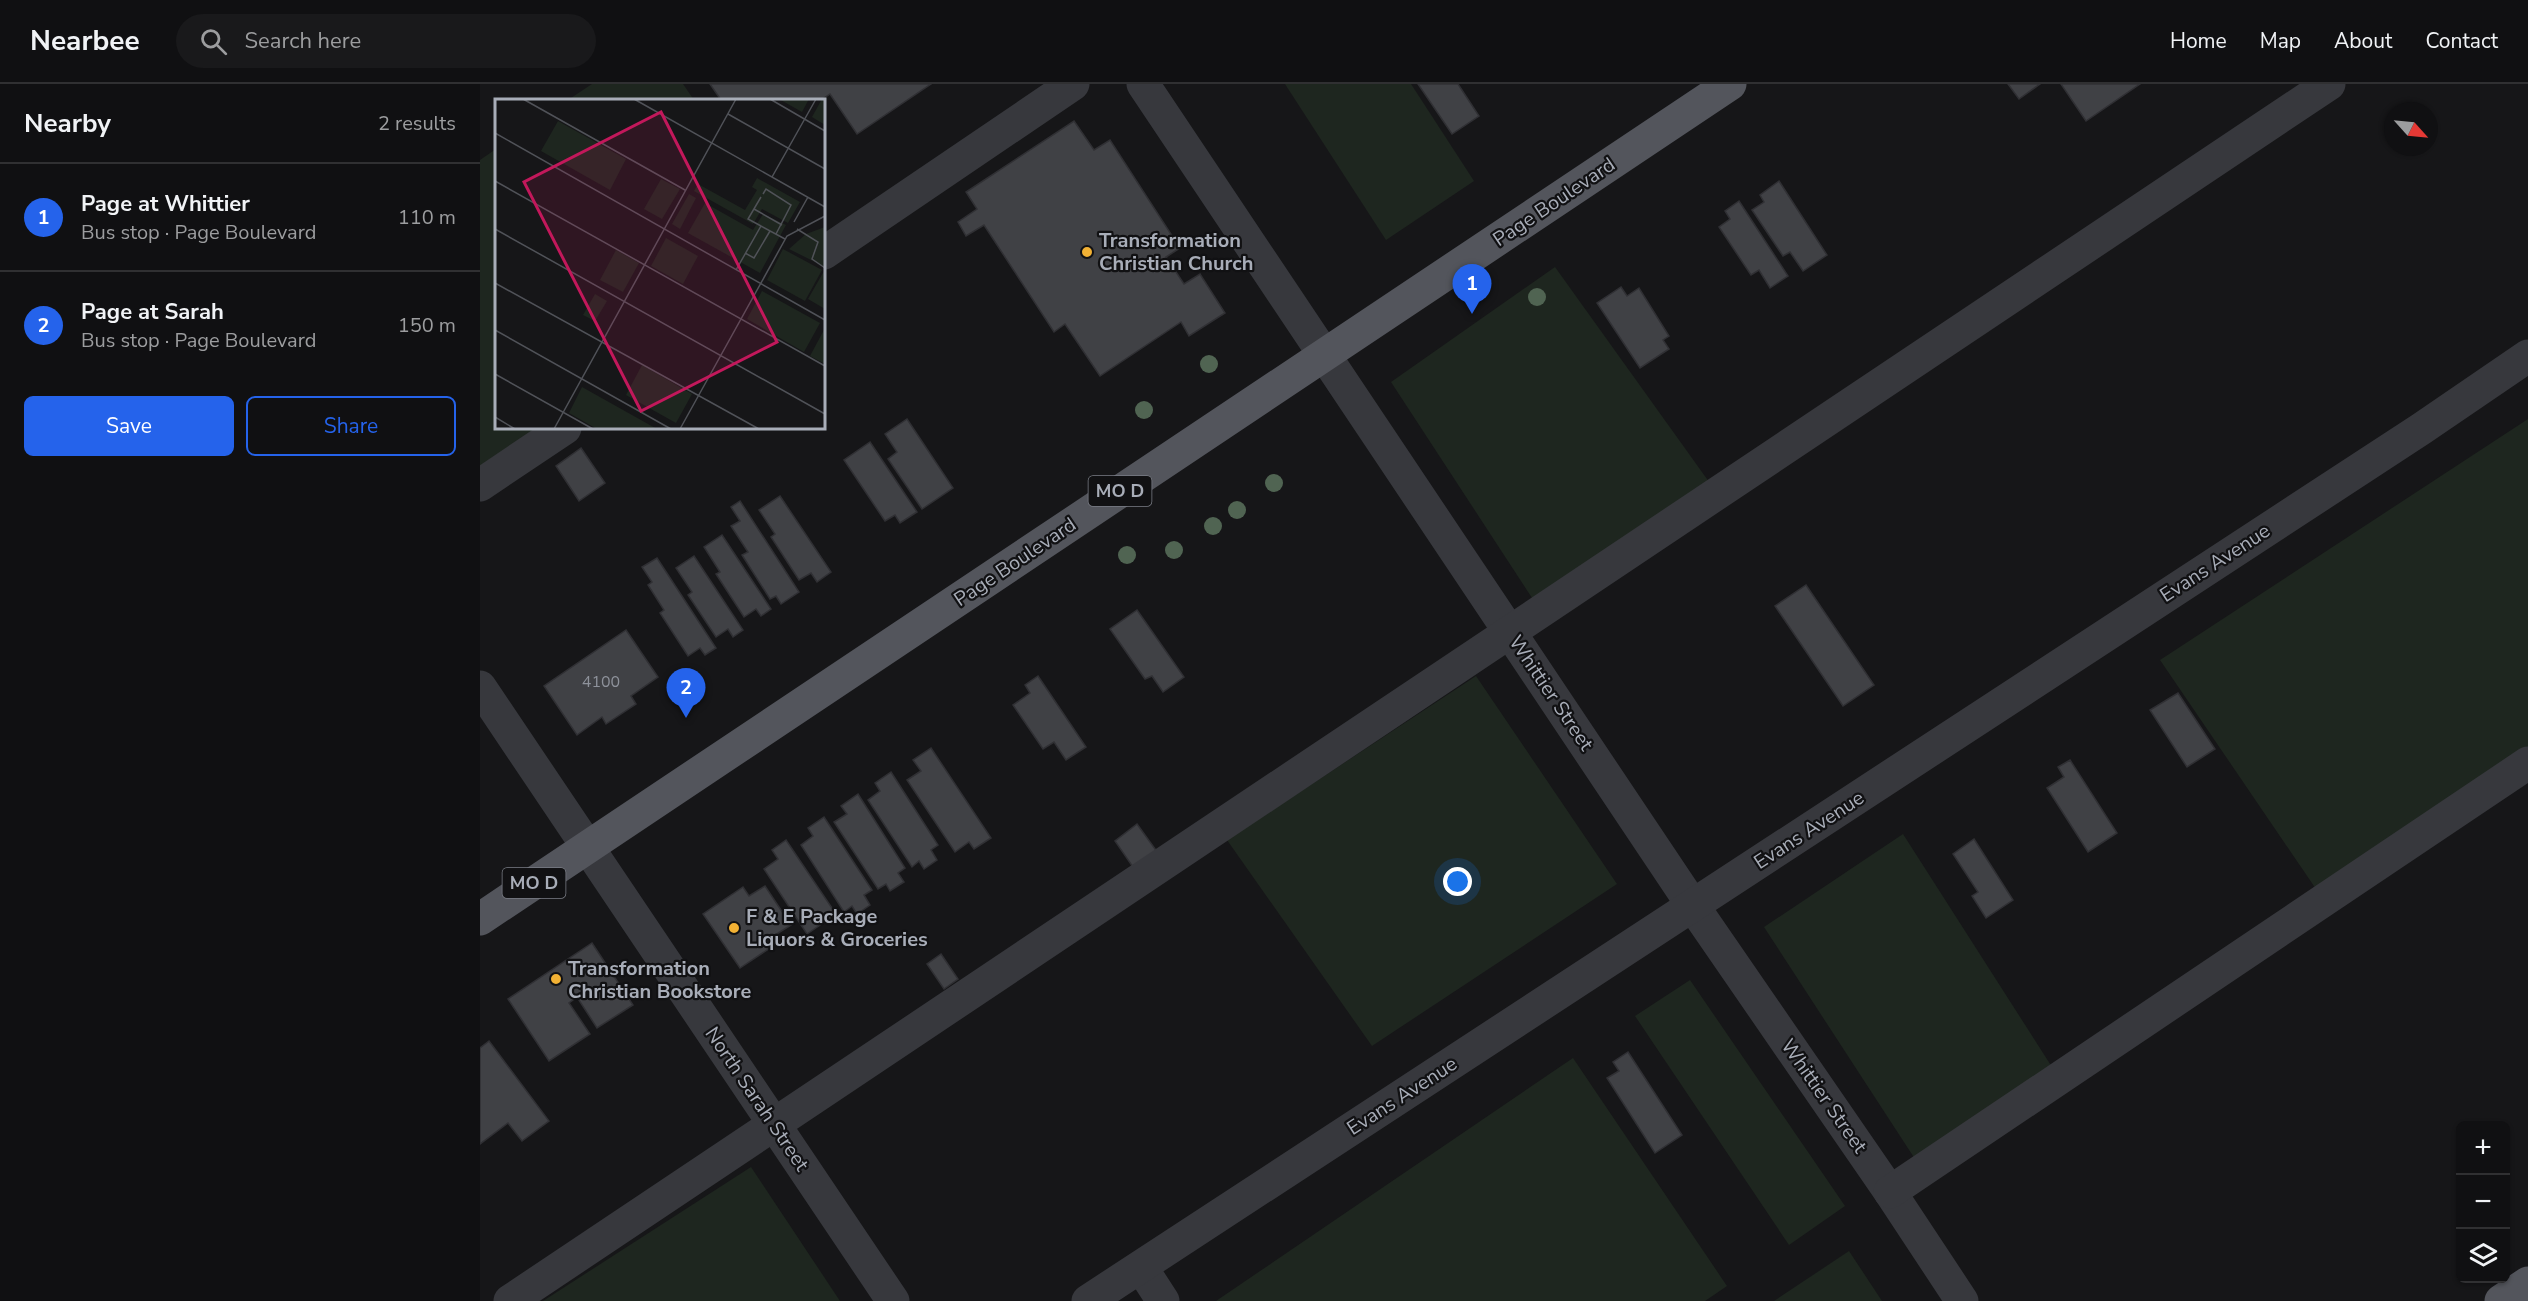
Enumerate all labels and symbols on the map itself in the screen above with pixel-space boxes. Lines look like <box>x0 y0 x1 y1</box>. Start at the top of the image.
inset map <box>495 99 825 429</box>
north arrow <box>2384 102 2438 156</box>
street label: Page Boulevard <box>1488 151 1620 253</box>
place label: Transformation Christian Church <box>1099 227 1253 277</box>
marker: Transformation Christian Church <box>1080 245 1094 259</box>
pin: 1 <box>1452 264 1492 314</box>
road number: MO D <box>1088 476 1152 506</box>
street label: Page Boulevard <box>949 511 1081 613</box>
street label: Evans Avenue <box>2155 517 2275 609</box>
street label: Whittier Street <box>1502 630 1600 757</box>
pin: 2 <box>666 668 706 718</box>
house number: 4100 <box>582 671 620 693</box>
street label: Evans Avenue <box>1749 784 1869 876</box>
your location <box>1443 867 1472 896</box>
road number: MO D <box>502 868 566 898</box>
place label: F & E Package Liquors & Groceries <box>746 903 928 953</box>
marker: F & E Package Liquors & Groceries <box>727 921 741 935</box>
place label: Transformation Christian Bookstore <box>568 955 751 1005</box>
marker: Transformation Christian Bookstore <box>549 972 563 986</box>
street label: North Sarah Street <box>699 1022 816 1177</box>
street label: Whittier Street <box>1775 1033 1874 1159</box>
street label: Evans Avenue <box>1342 1050 1462 1142</box>

